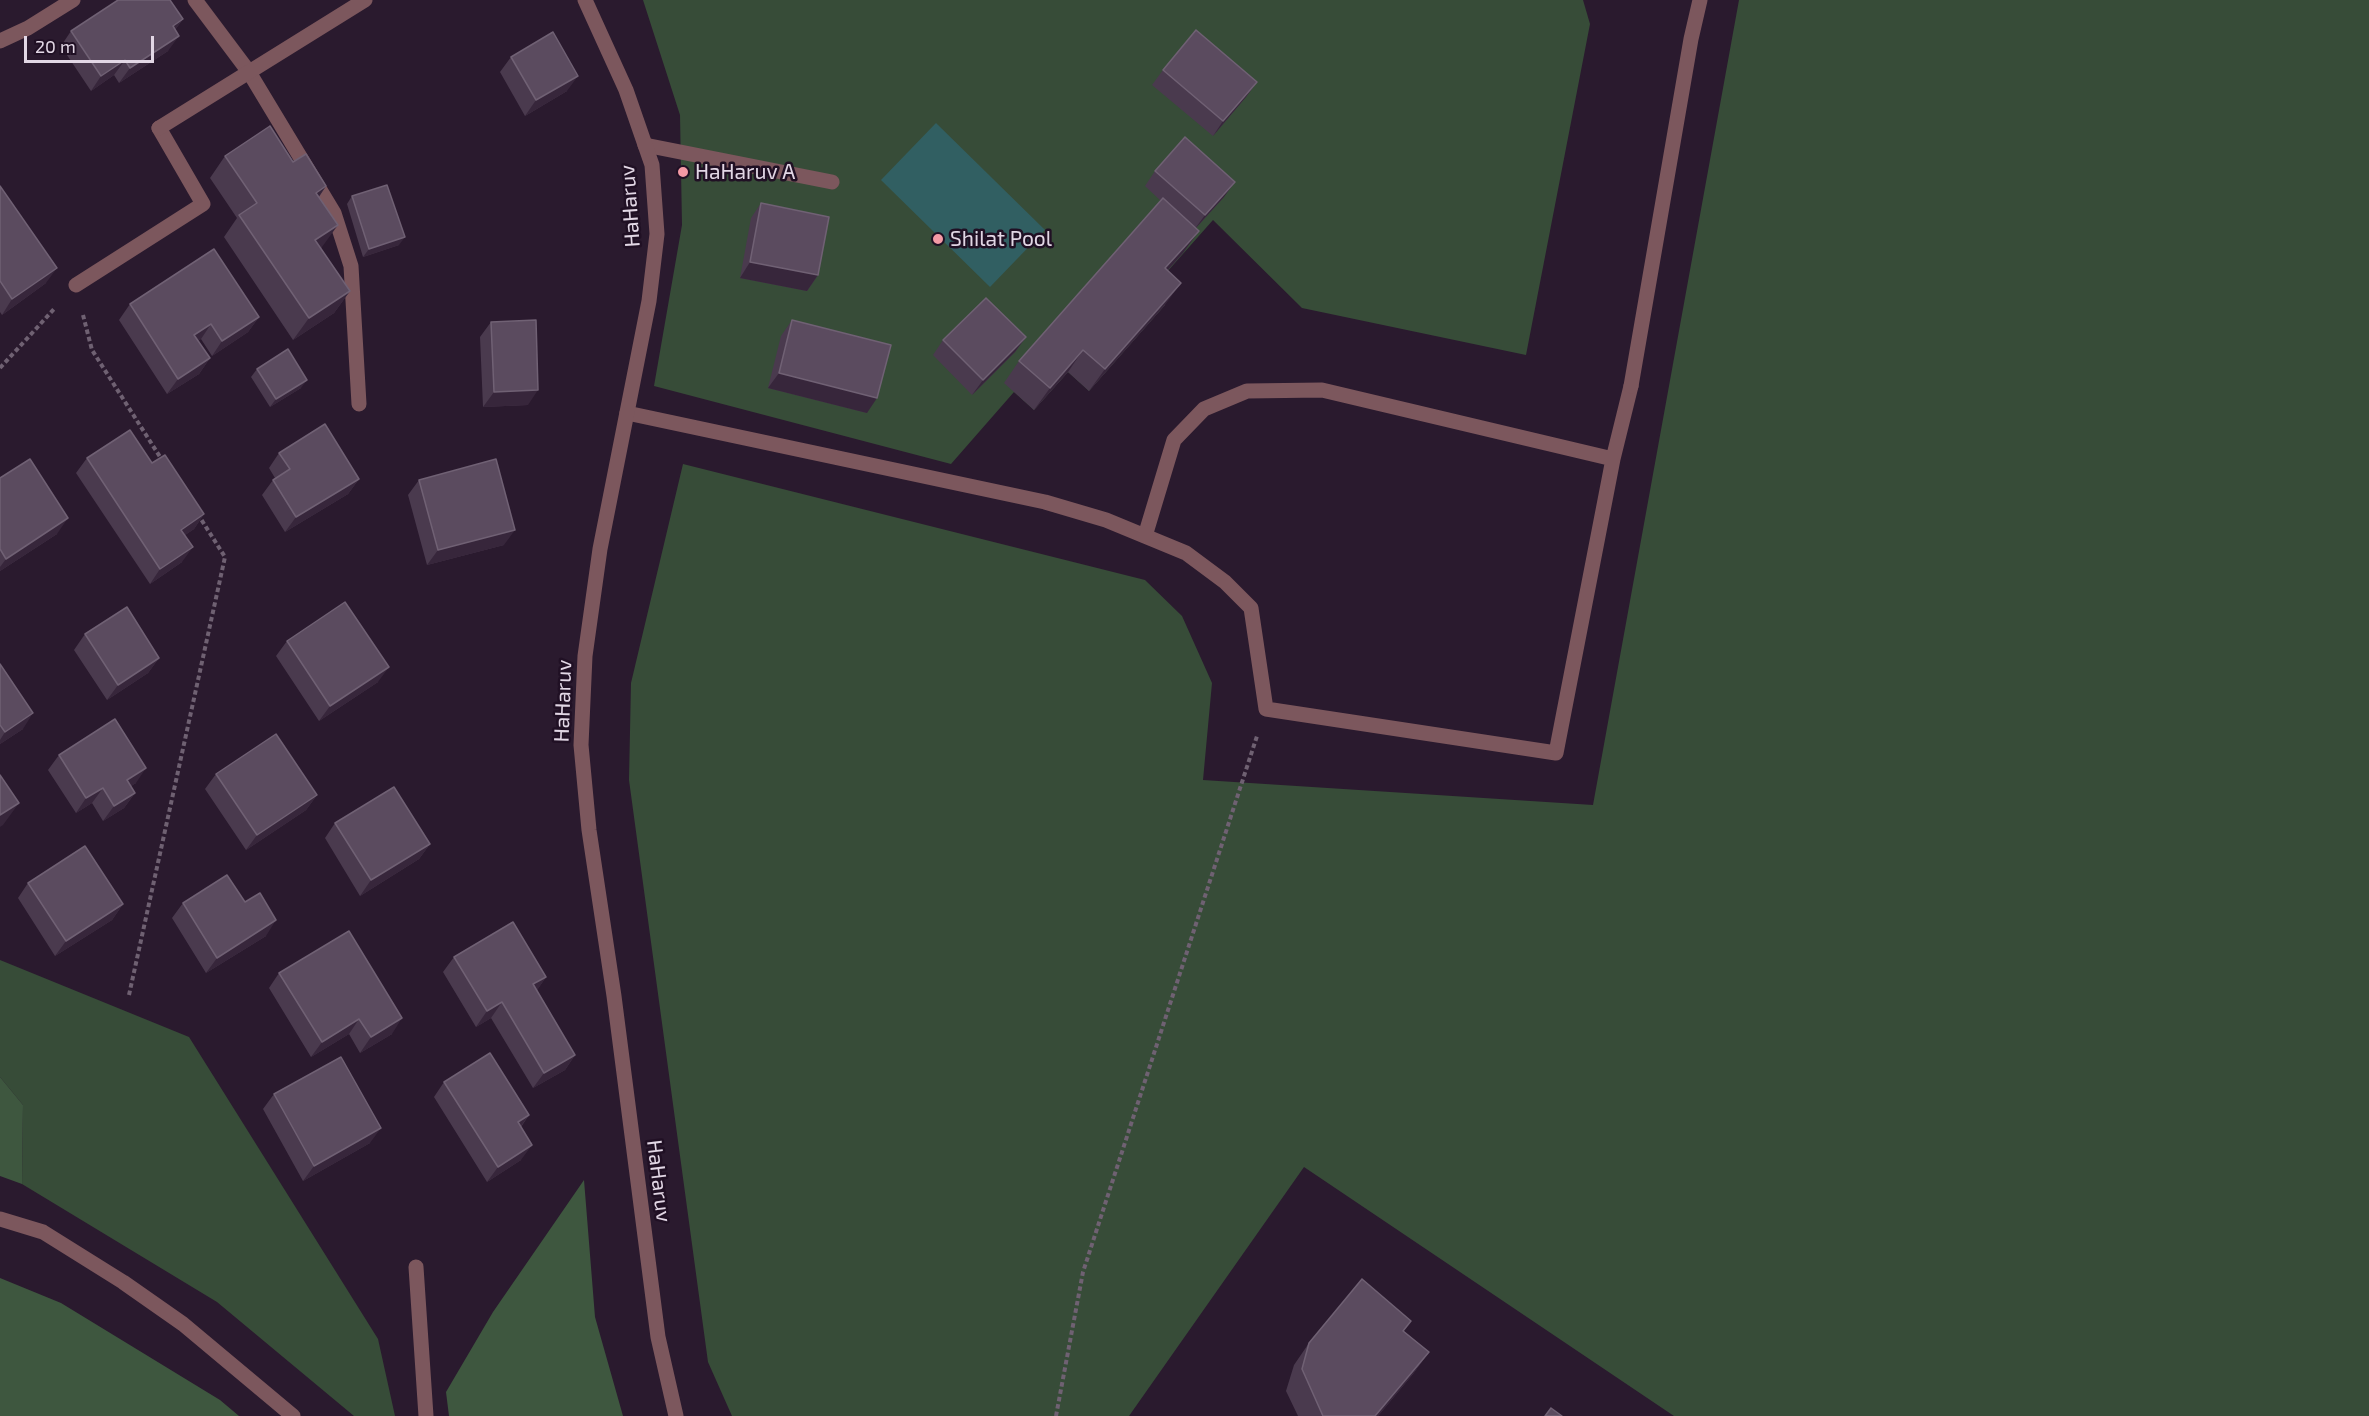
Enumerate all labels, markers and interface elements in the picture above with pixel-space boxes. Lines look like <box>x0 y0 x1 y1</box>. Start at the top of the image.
scale bar <box>27 24 158 62</box>
text: 20 m <box>35 35 76 57</box>
place label: HaHaruv A <box>695 159 795 185</box>
street label: HaHaruv <box>615 164 645 248</box>
marker: HaHaruv A <box>676 165 690 179</box>
place label: Shilat Pool <box>950 226 1052 252</box>
marker: Shilat Pool <box>931 232 945 246</box>
street label: HaHaruv <box>549 659 577 743</box>
street label: HaHaruv <box>641 1138 677 1224</box>

